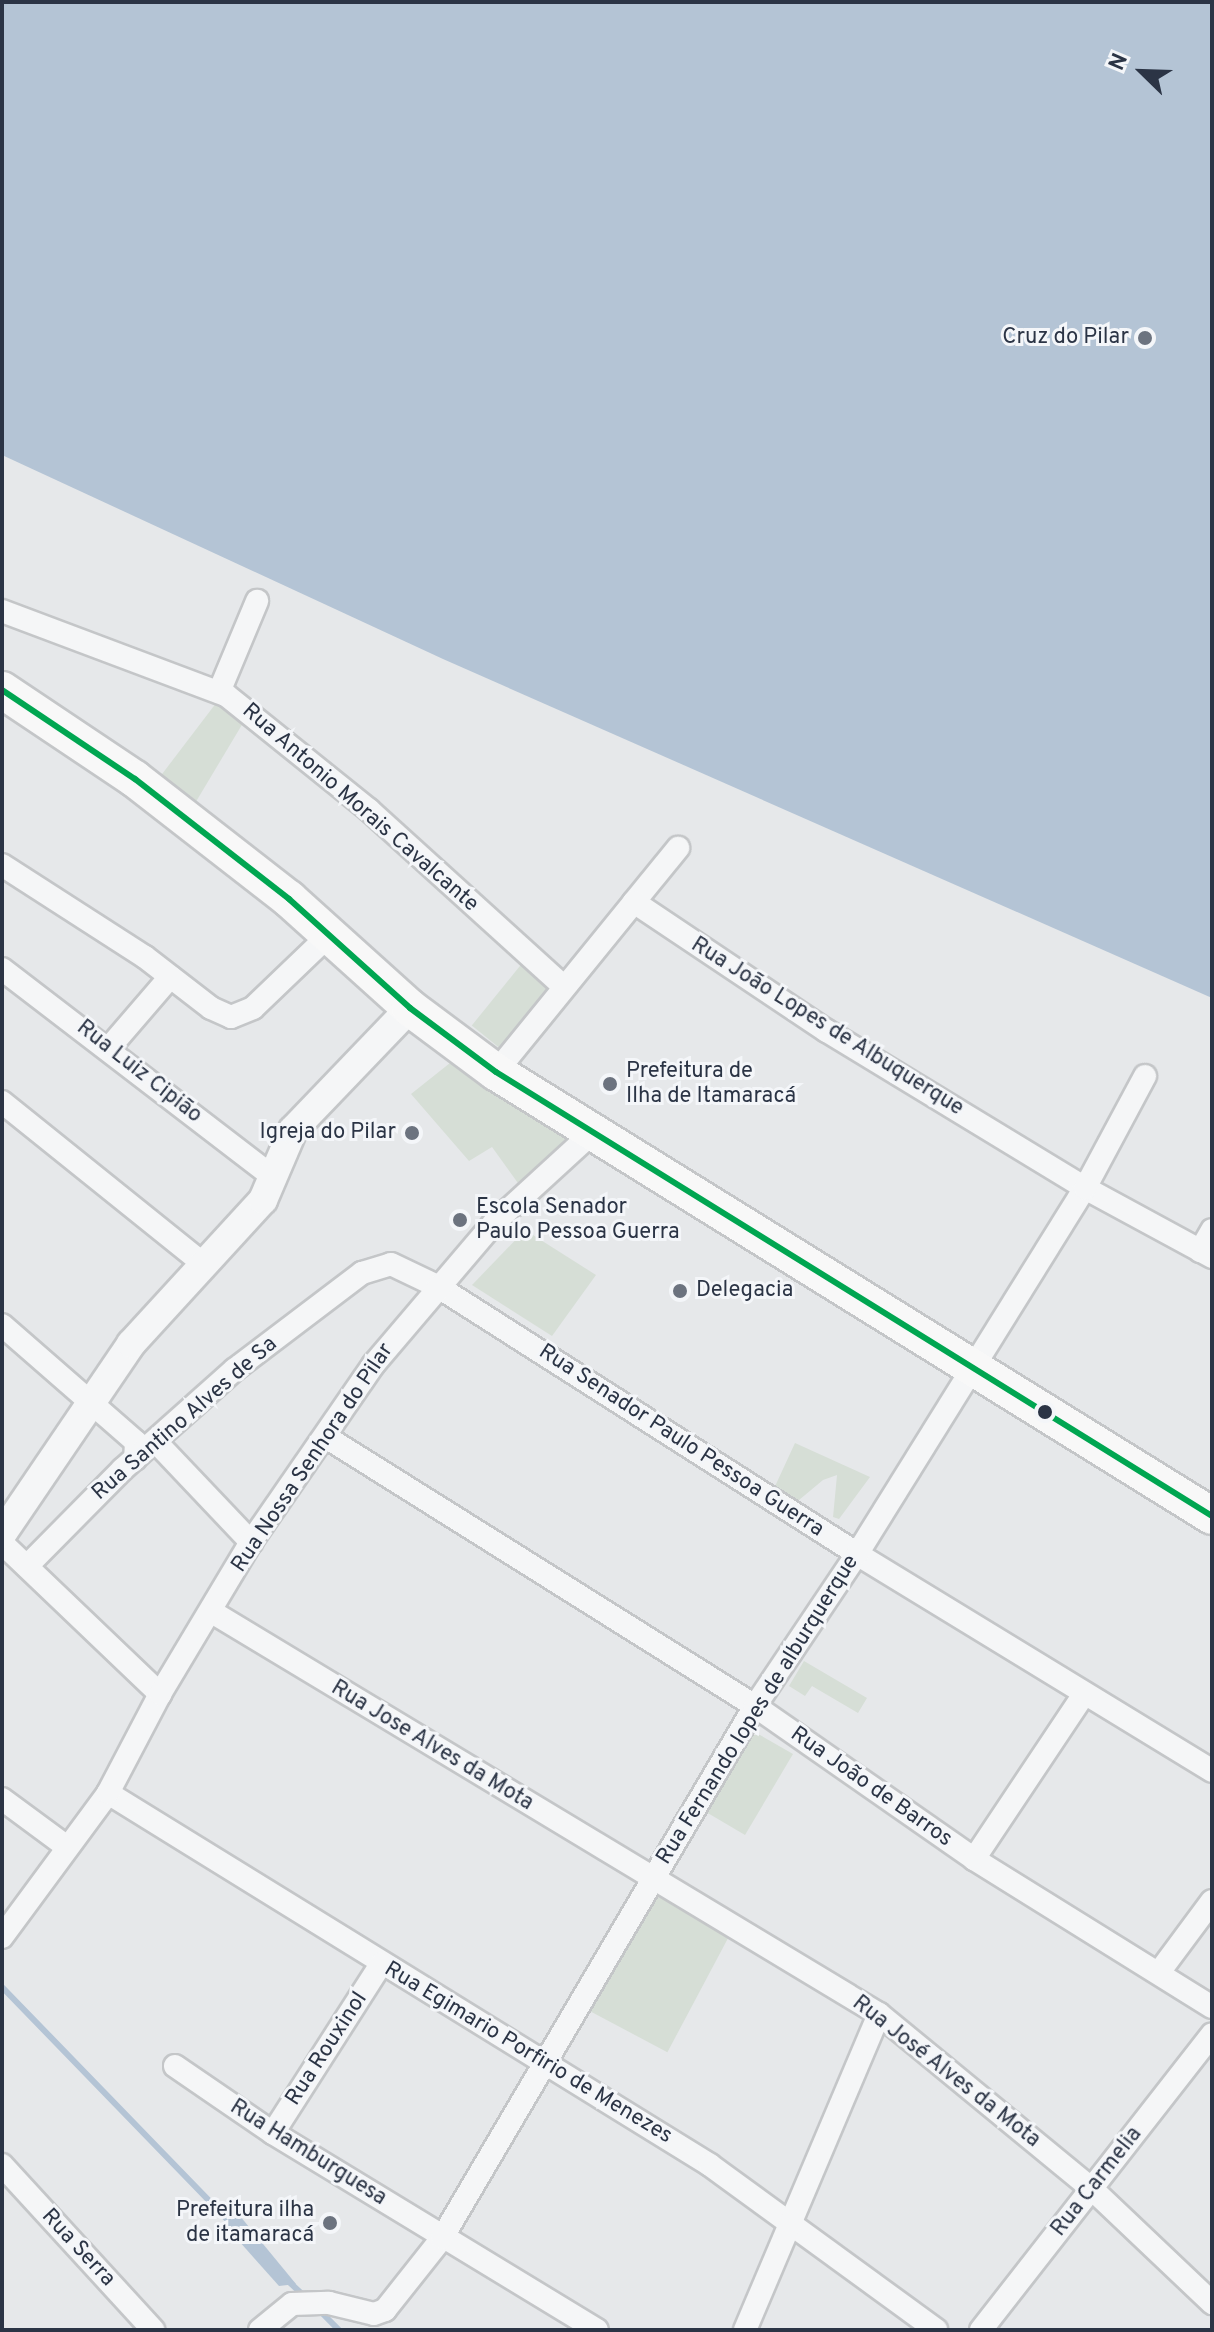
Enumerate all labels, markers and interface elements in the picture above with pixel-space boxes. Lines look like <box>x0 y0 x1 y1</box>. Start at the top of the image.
north arrow <box>1102 32 1182 112</box>
text: N <box>1104 50 1135 75</box>
place label: Cruz do Pilar <box>1002 325 1129 351</box>
marker: Cruz do Pilar <box>1136 329 1154 347</box>
street label: Rua Antonio Morais Cavalcante <box>236 698 484 918</box>
street label: Rua João Lopes de Albuquerque <box>686 932 968 1122</box>
street label: Rua Luiz Cipião <box>71 1015 207 1129</box>
place label: Prefeitura de Ilha de Itamaracá <box>626 1058 796 1110</box>
marker: Prefeitura de Ilha de Itamaracá <box>601 1075 619 1093</box>
place label: Igreja do Pilar <box>260 1120 396 1146</box>
marker: Igreja do Pilar <box>403 1124 421 1142</box>
place label: Escola Senador Paulo Pessoa Guerra <box>476 1194 679 1246</box>
marker: Escola Senador Paulo Pessoa Guerra <box>451 1211 469 1229</box>
place label: Delegacia <box>696 1278 793 1304</box>
marker: Delegacia <box>671 1282 689 1300</box>
street label: Rua Santino Alves de Sa <box>87 1331 283 1507</box>
street label: Rua Nossa Senhora do Pilar <box>226 1338 400 1578</box>
street label: Rua Senador Paulo Pessoa Guerra <box>534 1339 828 1543</box>
unlabelled marker <box>1037 1404 1053 1420</box>
street label: Rua Fernando lopes de alburquerque <box>651 1550 865 1870</box>
street label: Rua Jose Alves da Mota <box>326 1675 538 1817</box>
street label: Rua João de Barros <box>785 1721 957 1853</box>
street label: Rua Egimario Porfirio de Menezes <box>379 1956 677 2150</box>
street label: Rua Rouxinol <box>280 1987 374 2111</box>
street label: Rua José Alves da Mota <box>846 1990 1046 2154</box>
street label: Rua Hamburguesa <box>225 2094 391 2212</box>
street label: Rua Carmelia <box>1046 2122 1148 2242</box>
place label: Prefeitura ilha de itamaracá <box>176 2197 314 2248</box>
street label: Rua Serra <box>35 2204 121 2292</box>
marker: Prefeitura ilha de itamaracá <box>321 2214 339 2232</box>

